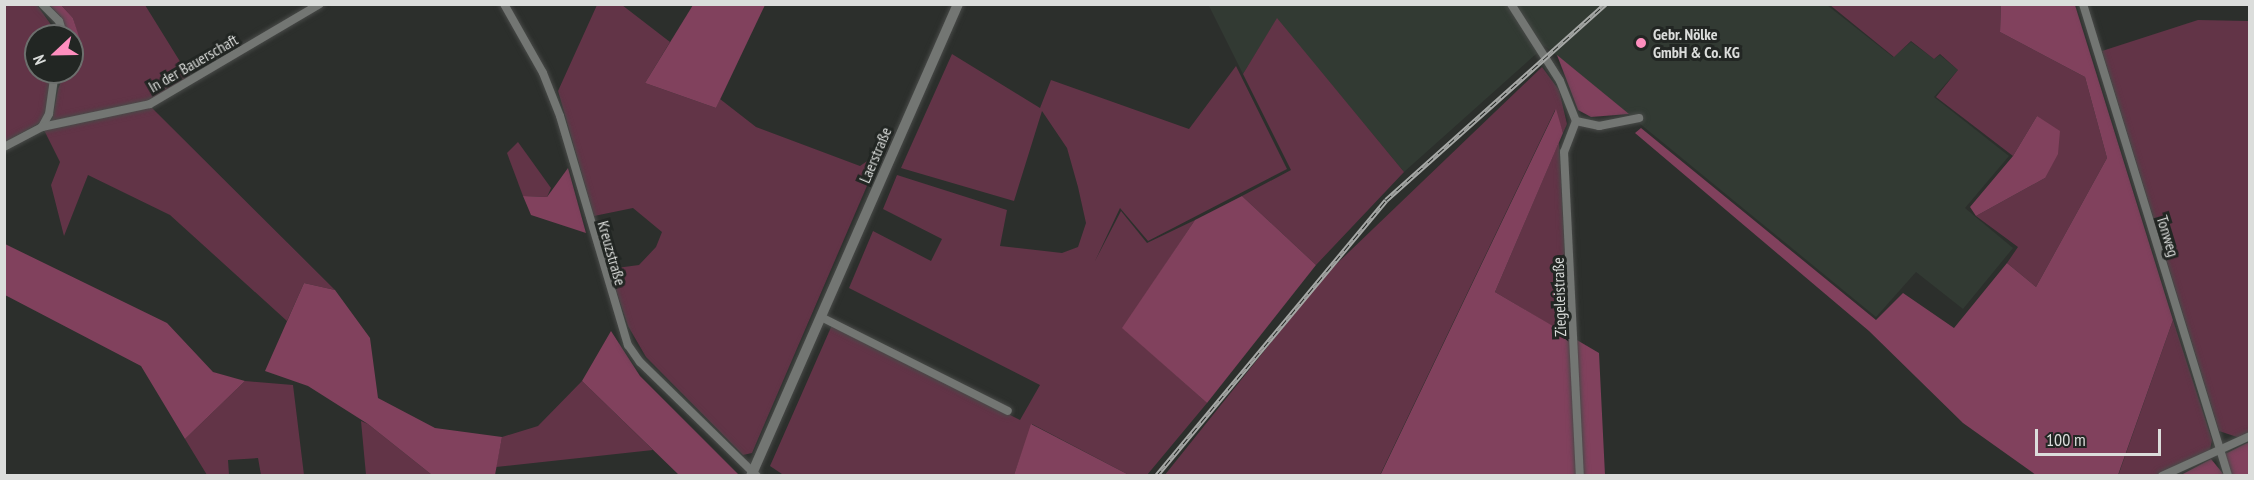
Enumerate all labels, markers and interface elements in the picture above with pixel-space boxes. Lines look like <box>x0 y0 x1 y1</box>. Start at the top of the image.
north arrow <box>24 24 84 84</box>
place label: Gebr. Nölke GmbH & Co. KG <box>1653 24 1741 62</box>
street label: In der Bauerschaft <box>145 30 241 96</box>
marker: Gebr. Nölke GmbH & Co. KG <box>1634 36 1648 50</box>
text: N <box>28 52 50 68</box>
street label: Laerstraße <box>855 124 895 186</box>
street label: Tonweg <box>2153 213 2183 259</box>
street label: Kreuzstraße <box>594 219 630 287</box>
street label: Ziegeleistraße <box>1548 257 1570 337</box>
scale bar <box>2038 417 2164 455</box>
text: 100 m <box>2046 428 2086 451</box>

